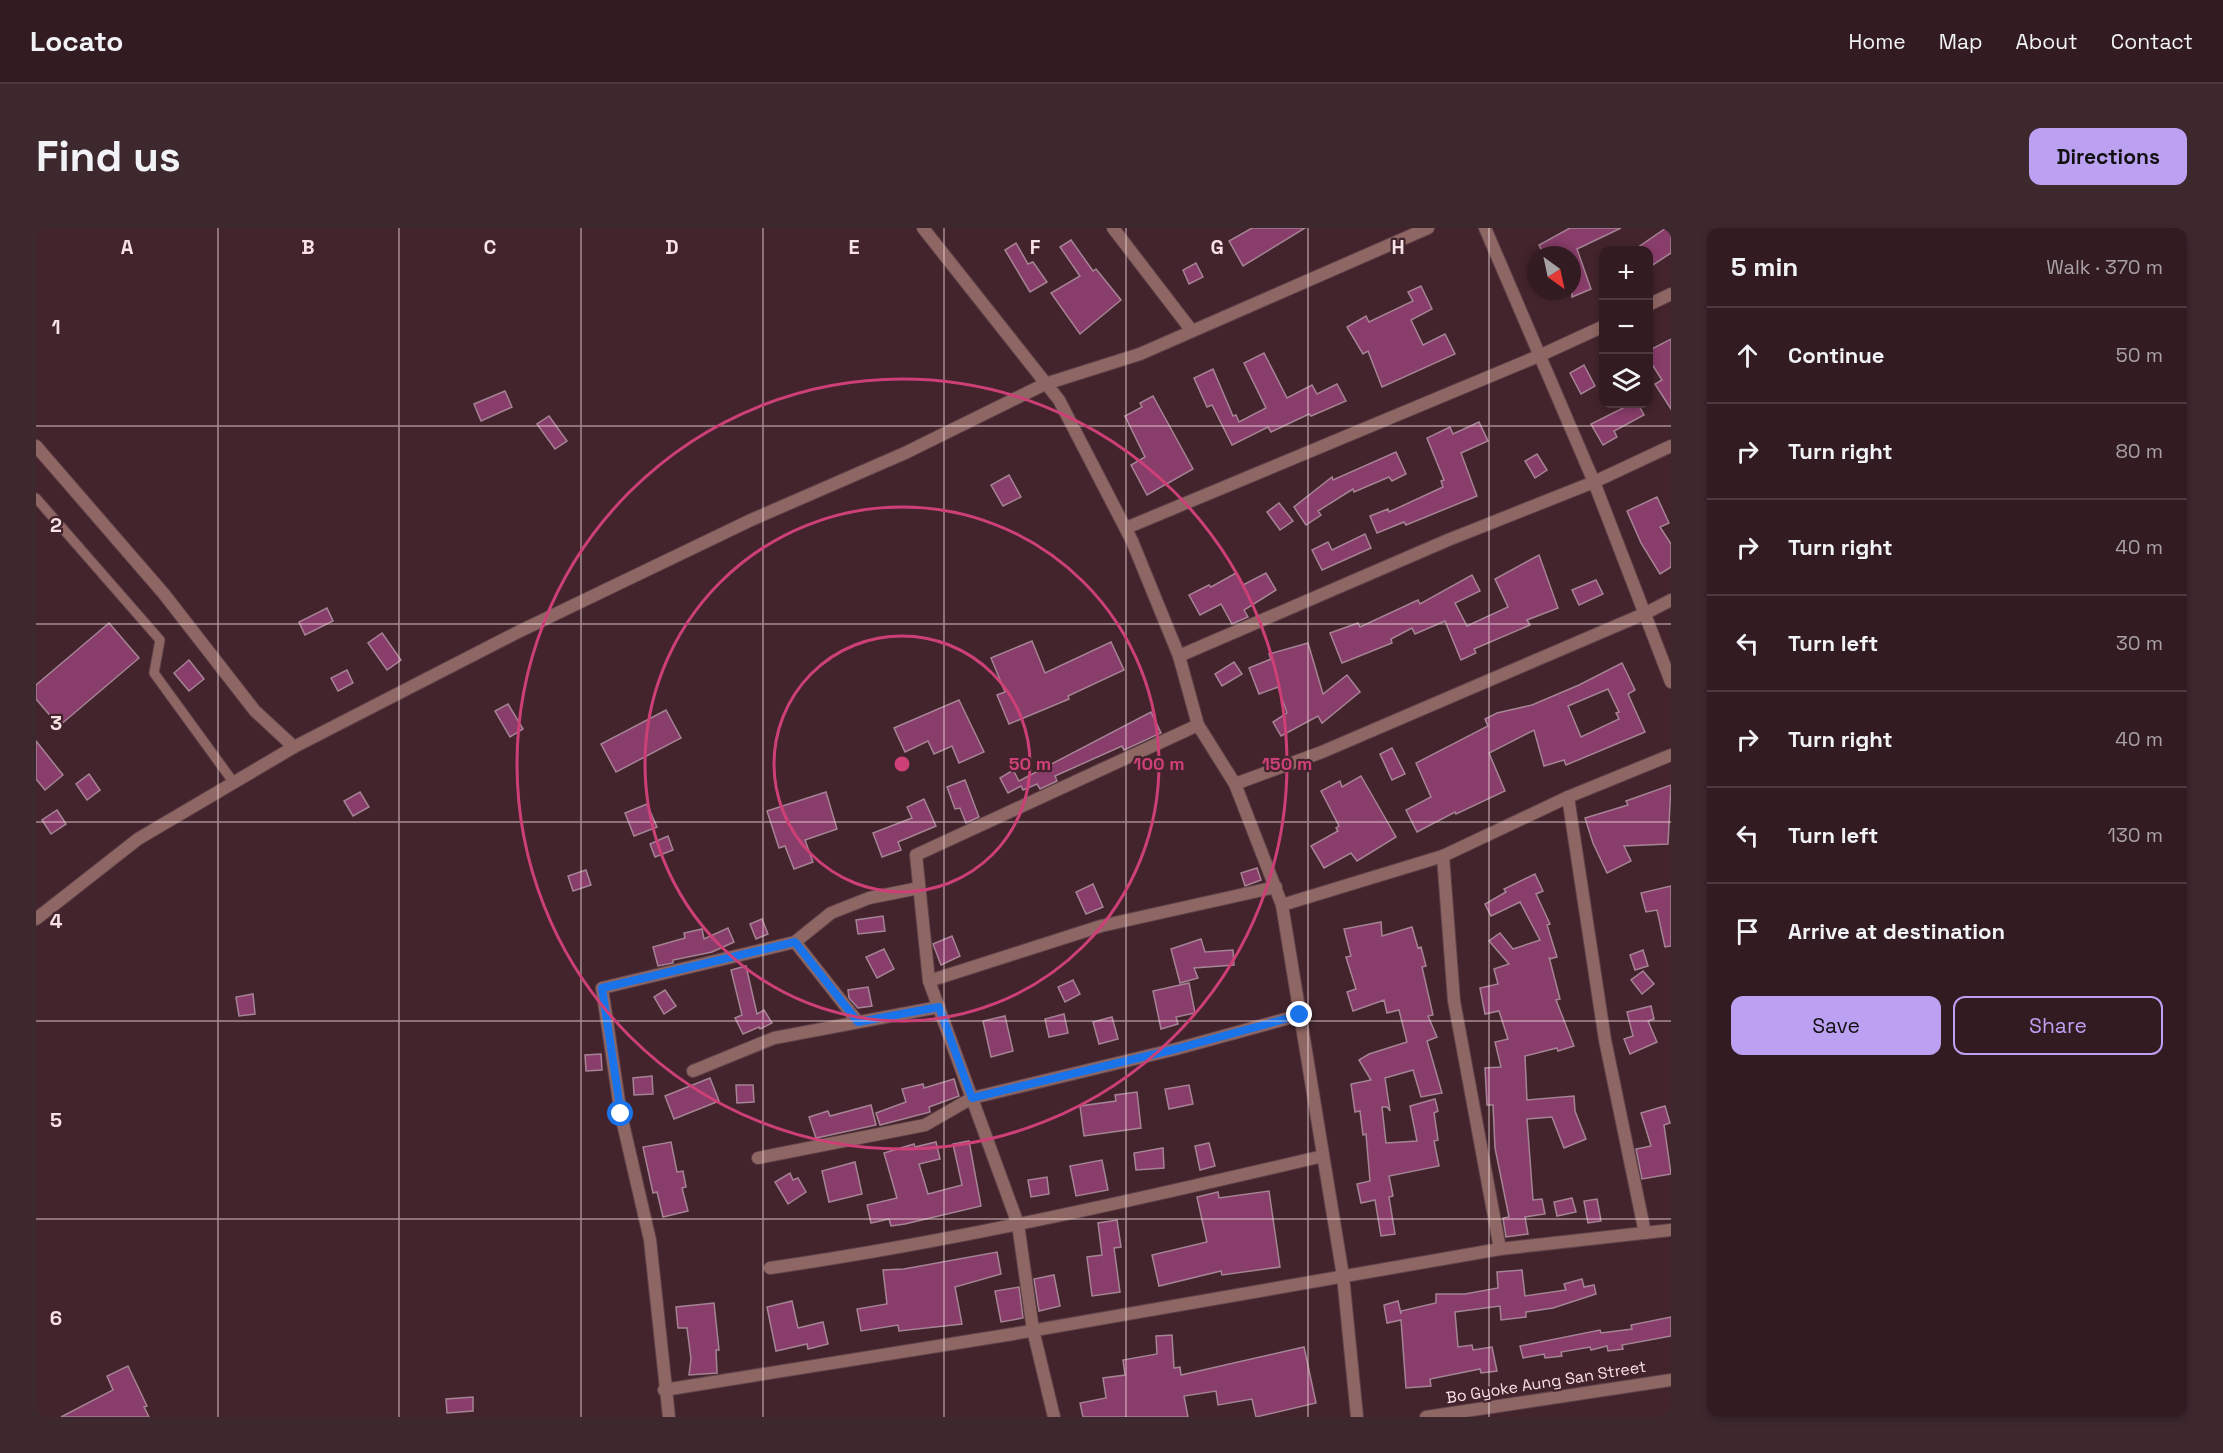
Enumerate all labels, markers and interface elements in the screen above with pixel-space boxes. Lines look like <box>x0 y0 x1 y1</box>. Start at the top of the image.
text: Locato <box>30 23 123 59</box>
text: Home <box>1848 28 1906 55</box>
text: Map <box>1939 28 1983 55</box>
text: About <box>2016 28 2078 55</box>
text: Contact <box>2111 28 2193 55</box>
button: Directions <box>2029 128 2187 185</box>
text: Find us <box>36 130 181 183</box>
text: A <box>121 234 134 260</box>
text: B <box>301 234 315 260</box>
text: C <box>484 234 497 260</box>
text: D <box>665 234 679 260</box>
text: E <box>848 234 860 260</box>
text: F <box>1030 234 1041 260</box>
text: G <box>1210 234 1224 260</box>
text: H <box>1391 234 1405 260</box>
north arrow <box>1527 246 1581 300</box>
map controls <box>1599 246 1653 408</box>
button: + <box>1599 246 1653 300</box>
text: 5 min <box>1731 250 1798 284</box>
text: Walk · 370 m <box>2046 254 2163 280</box>
button: − <box>1599 300 1653 354</box>
text: 1 <box>51 314 61 340</box>
icon: ahead <box>1731 339 1764 372</box>
text: Continue <box>1788 341 1884 369</box>
text: 50 m <box>2116 342 2163 368</box>
button: layers <box>1599 354 1653 408</box>
icon: right <box>1731 435 1764 468</box>
text: Turn right <box>1788 437 1893 465</box>
text: 80 m <box>2115 438 2163 464</box>
text: 2 <box>50 512 62 538</box>
icon: right <box>1731 531 1764 564</box>
text: Turn right <box>1788 533 1893 561</box>
text: 40 m <box>2115 534 2163 560</box>
icon: left <box>1731 627 1764 660</box>
text: Turn left <box>1788 629 1878 657</box>
text: 30 m <box>2116 630 2163 656</box>
text: 3 <box>50 710 62 736</box>
icon: right <box>1731 723 1764 756</box>
text: Turn right <box>1788 725 1893 753</box>
text: 40 m <box>2115 726 2163 752</box>
text: 50 m <box>1009 752 1051 775</box>
text: 100 m <box>1133 752 1185 775</box>
text: 150 m <box>1262 752 1312 775</box>
centre of rings <box>892 754 912 774</box>
icon: left <box>1731 819 1764 852</box>
text: Turn left <box>1788 821 1878 849</box>
text: 130 m <box>2107 822 2163 848</box>
text: 4 <box>50 908 63 934</box>
icon: arrive <box>1731 915 1764 948</box>
text: Arrive at destination <box>1788 917 2005 945</box>
button: Save <box>1731 996 1941 1055</box>
button: Share <box>1953 996 2163 1055</box>
route end <box>1286 1001 1312 1027</box>
route start <box>607 1100 633 1126</box>
text: 5 <box>50 1107 62 1133</box>
text: 6 <box>50 1305 62 1331</box>
street label: Bo Gyoke Aung San Street <box>1444 1356 1648 1408</box>

